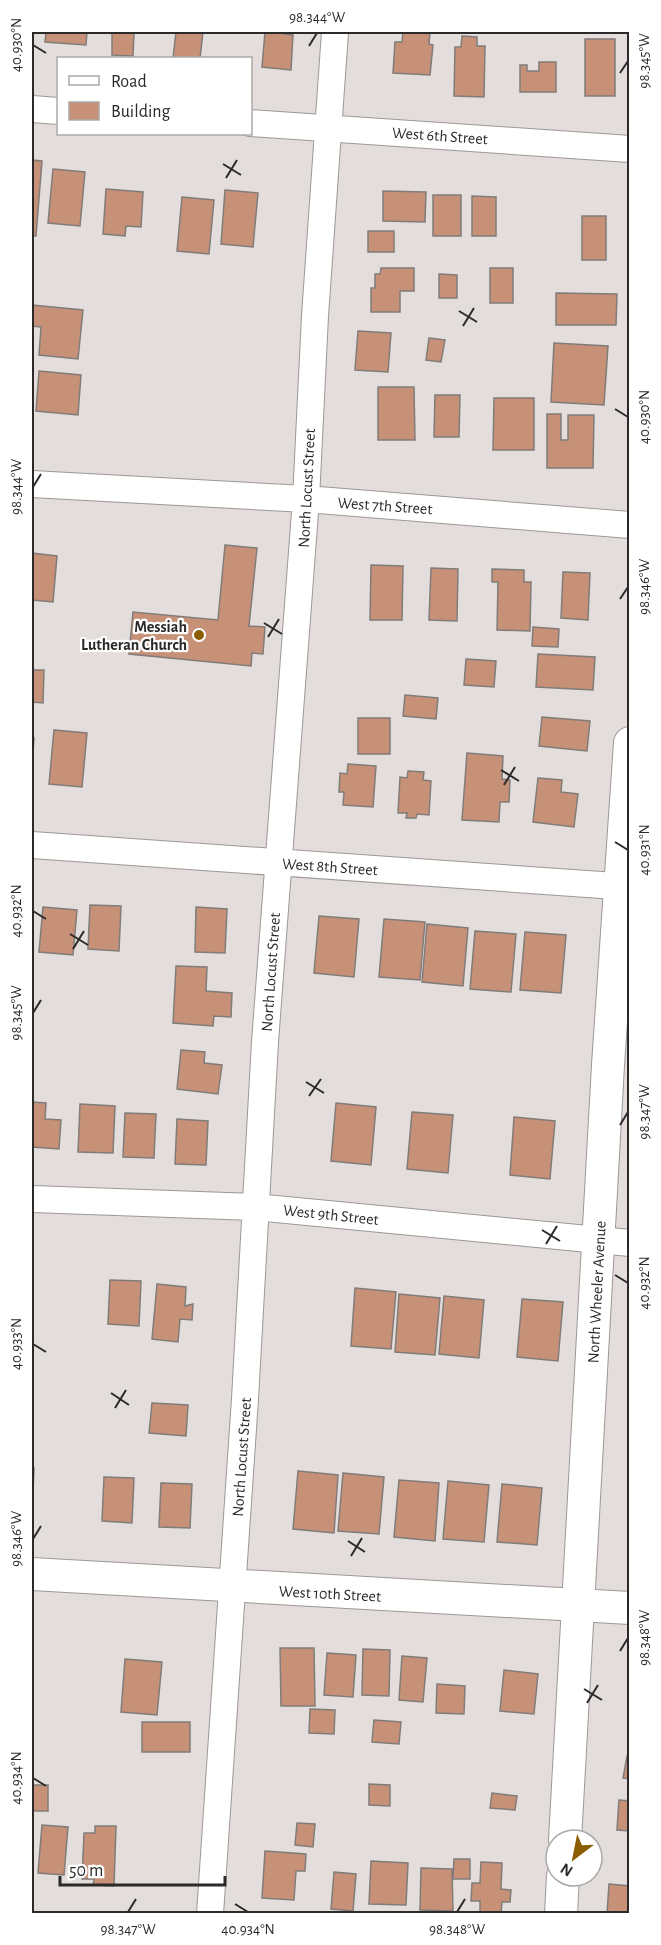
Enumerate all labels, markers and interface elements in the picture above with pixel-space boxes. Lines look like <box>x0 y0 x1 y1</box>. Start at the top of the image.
text: 98.344°W <box>289 10 346 25</box>
text: 40.930°N <box>9 18 24 72</box>
text: 98.345°W <box>637 33 652 89</box>
legend <box>57 57 252 135</box>
text: Road <box>111 73 147 91</box>
text: Building <box>111 103 171 121</box>
street label: West 6th Street <box>392 125 488 147</box>
text: 40.930°N <box>637 390 652 444</box>
street label: North Locust Street <box>296 428 318 548</box>
text: 98.344°W <box>9 458 24 515</box>
street label: West 7th Street <box>337 495 433 517</box>
text: 98.346°W <box>637 558 652 615</box>
place label: Messiah Lutheran Church <box>81 619 187 653</box>
marker: Messiah Lutheran Church <box>192 628 206 642</box>
text: 40.931°N <box>637 824 652 876</box>
street label: West 8th Street <box>282 856 378 878</box>
text: 40.932°N <box>9 884 24 938</box>
street label: North Locust Street <box>259 912 283 1032</box>
text: 98.345°W <box>9 985 24 1041</box>
text: 98.347°W <box>637 1084 652 1140</box>
street label: West 9th Street <box>282 1202 379 1228</box>
street label: North Wheeler Avenue <box>585 1220 609 1364</box>
text: 40.932°N <box>637 1256 652 1310</box>
text: 40.933°N <box>9 1318 24 1370</box>
street label: North Locust Street <box>230 1397 254 1517</box>
text: 98.346°W <box>9 1510 24 1567</box>
street label: West 10th Street <box>278 1583 381 1605</box>
text: 98.348°W <box>637 1609 652 1666</box>
text: 40.934°N <box>9 1751 24 1805</box>
north arrow <box>544 1828 604 1888</box>
scale bar <box>60 1849 225 1887</box>
text: N <box>558 1860 576 1880</box>
text: 50 m <box>69 1862 103 1880</box>
text: 98.347°W <box>100 1922 156 1937</box>
text: 40.934°N <box>221 1922 275 1937</box>
text: 98.348°W <box>429 1922 486 1937</box>

